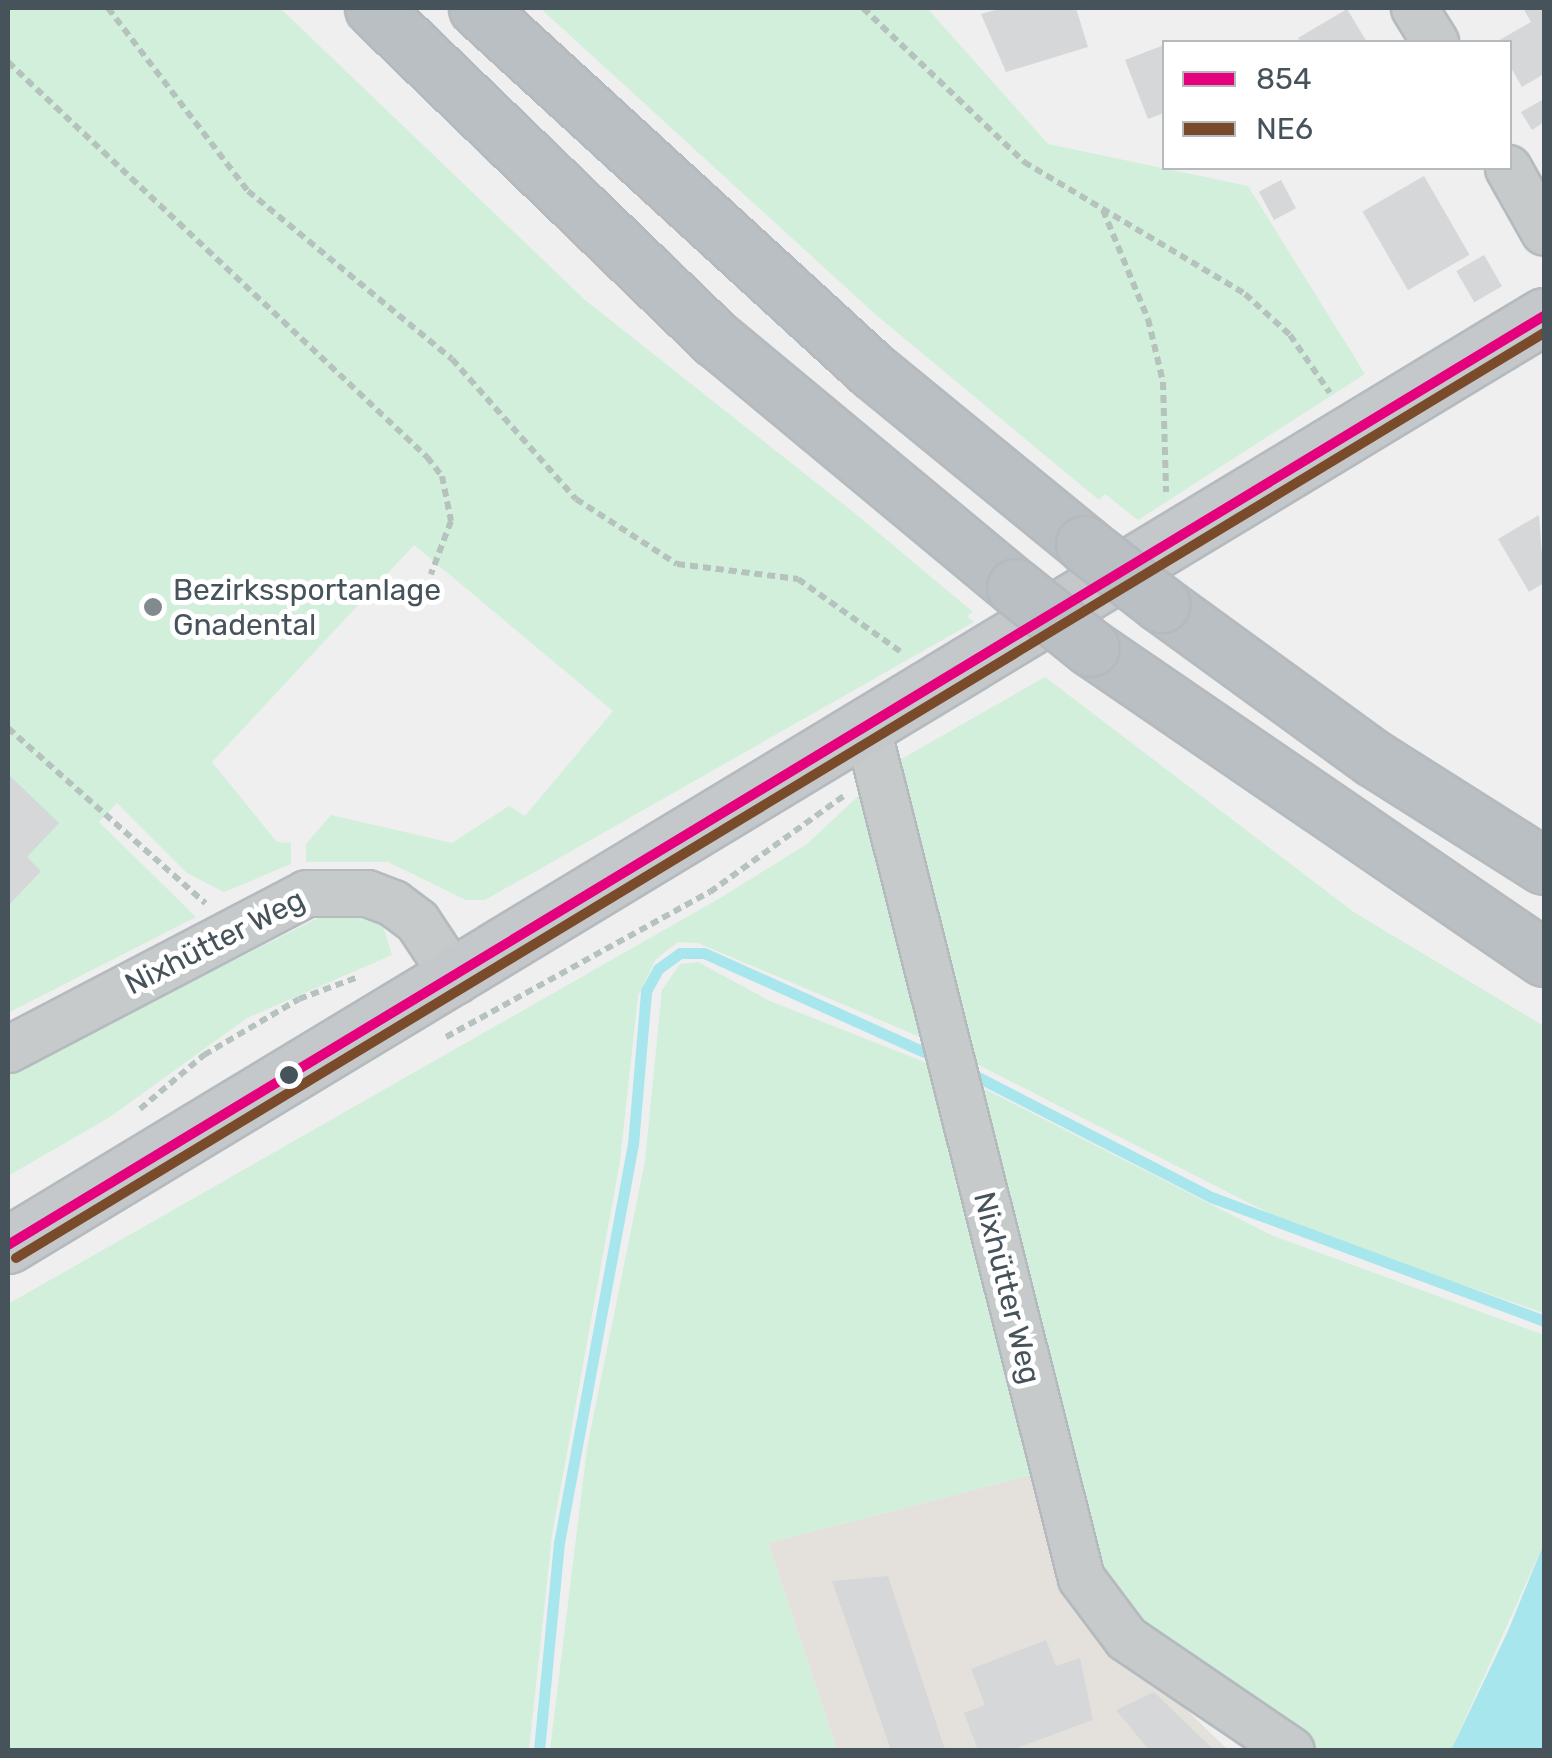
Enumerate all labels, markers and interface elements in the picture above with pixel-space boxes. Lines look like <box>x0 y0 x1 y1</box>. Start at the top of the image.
legend <box>1162 40 1512 170</box>
text: 854 <box>1256 61 1312 97</box>
text: NE6 <box>1256 111 1313 147</box>
place label: Bezirkssportanlage Gnadental <box>173 572 441 642</box>
marker: Bezirkssportanlage Gnadental <box>142 596 164 618</box>
street label: Nixhütter Weg <box>119 881 311 1003</box>
unlabelled marker <box>279 1065 299 1085</box>
street label: Nixhütter Weg <box>966 1188 1048 1388</box>

